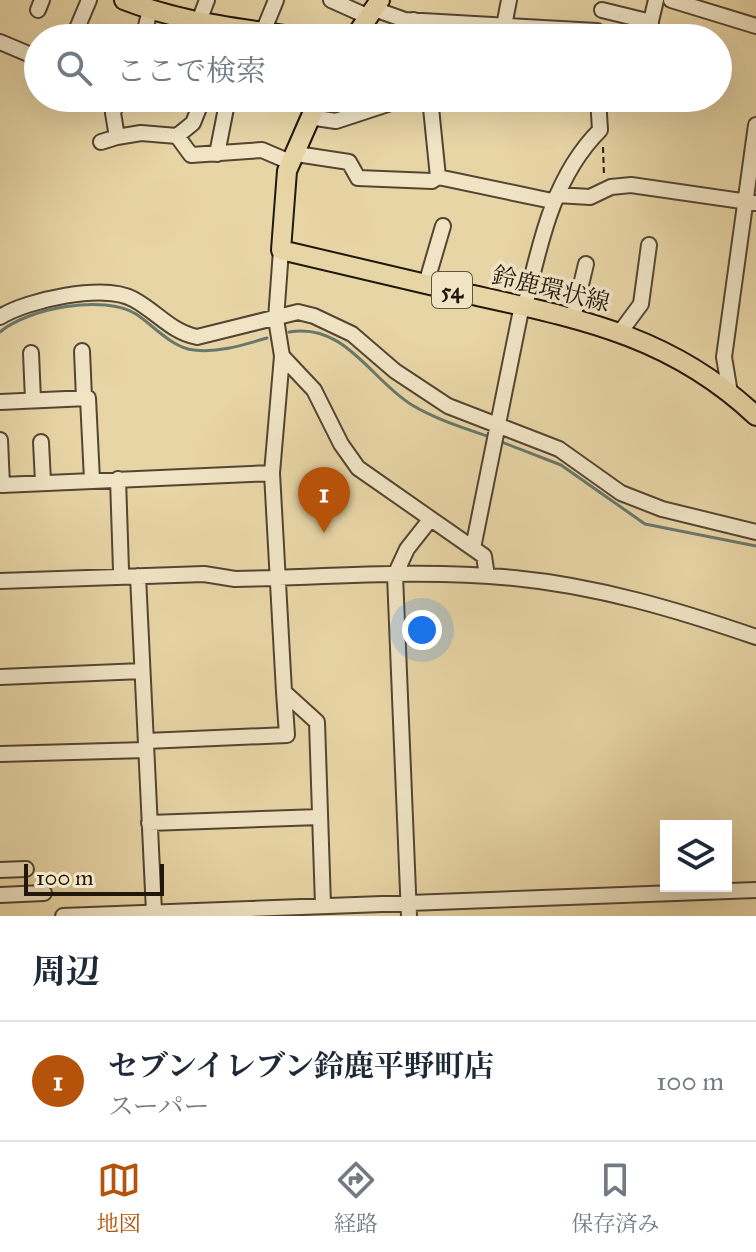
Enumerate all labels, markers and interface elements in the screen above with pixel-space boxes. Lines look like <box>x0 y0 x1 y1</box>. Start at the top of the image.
search box <box>24 24 732 112</box>
icon: search <box>52 46 96 90</box>
text: ここで検索 <box>116 53 266 89</box>
street label: 鈴鹿環状線 <box>489 260 613 318</box>
road number: 54 <box>432 272 472 308</box>
pin: 1 <box>298 467 350 533</box>
your location <box>402 610 442 650</box>
map controls <box>660 820 732 892</box>
button: layers <box>660 820 732 892</box>
scale bar <box>24 860 164 896</box>
text: 100 m <box>36 864 93 891</box>
text: 周辺 <box>32 951 100 992</box>
text: セブンイレブン鈴鹿平野町店 <box>108 1048 494 1084</box>
text: 1 <box>53 1065 63 1097</box>
text: 100 m <box>656 1065 724 1097</box>
text: スーパー <box>108 1090 209 1122</box>
tab: 地図 <box>97 1158 141 1237</box>
tab: 経路 <box>334 1158 378 1237</box>
tab: 保存済み <box>571 1158 659 1237</box>

